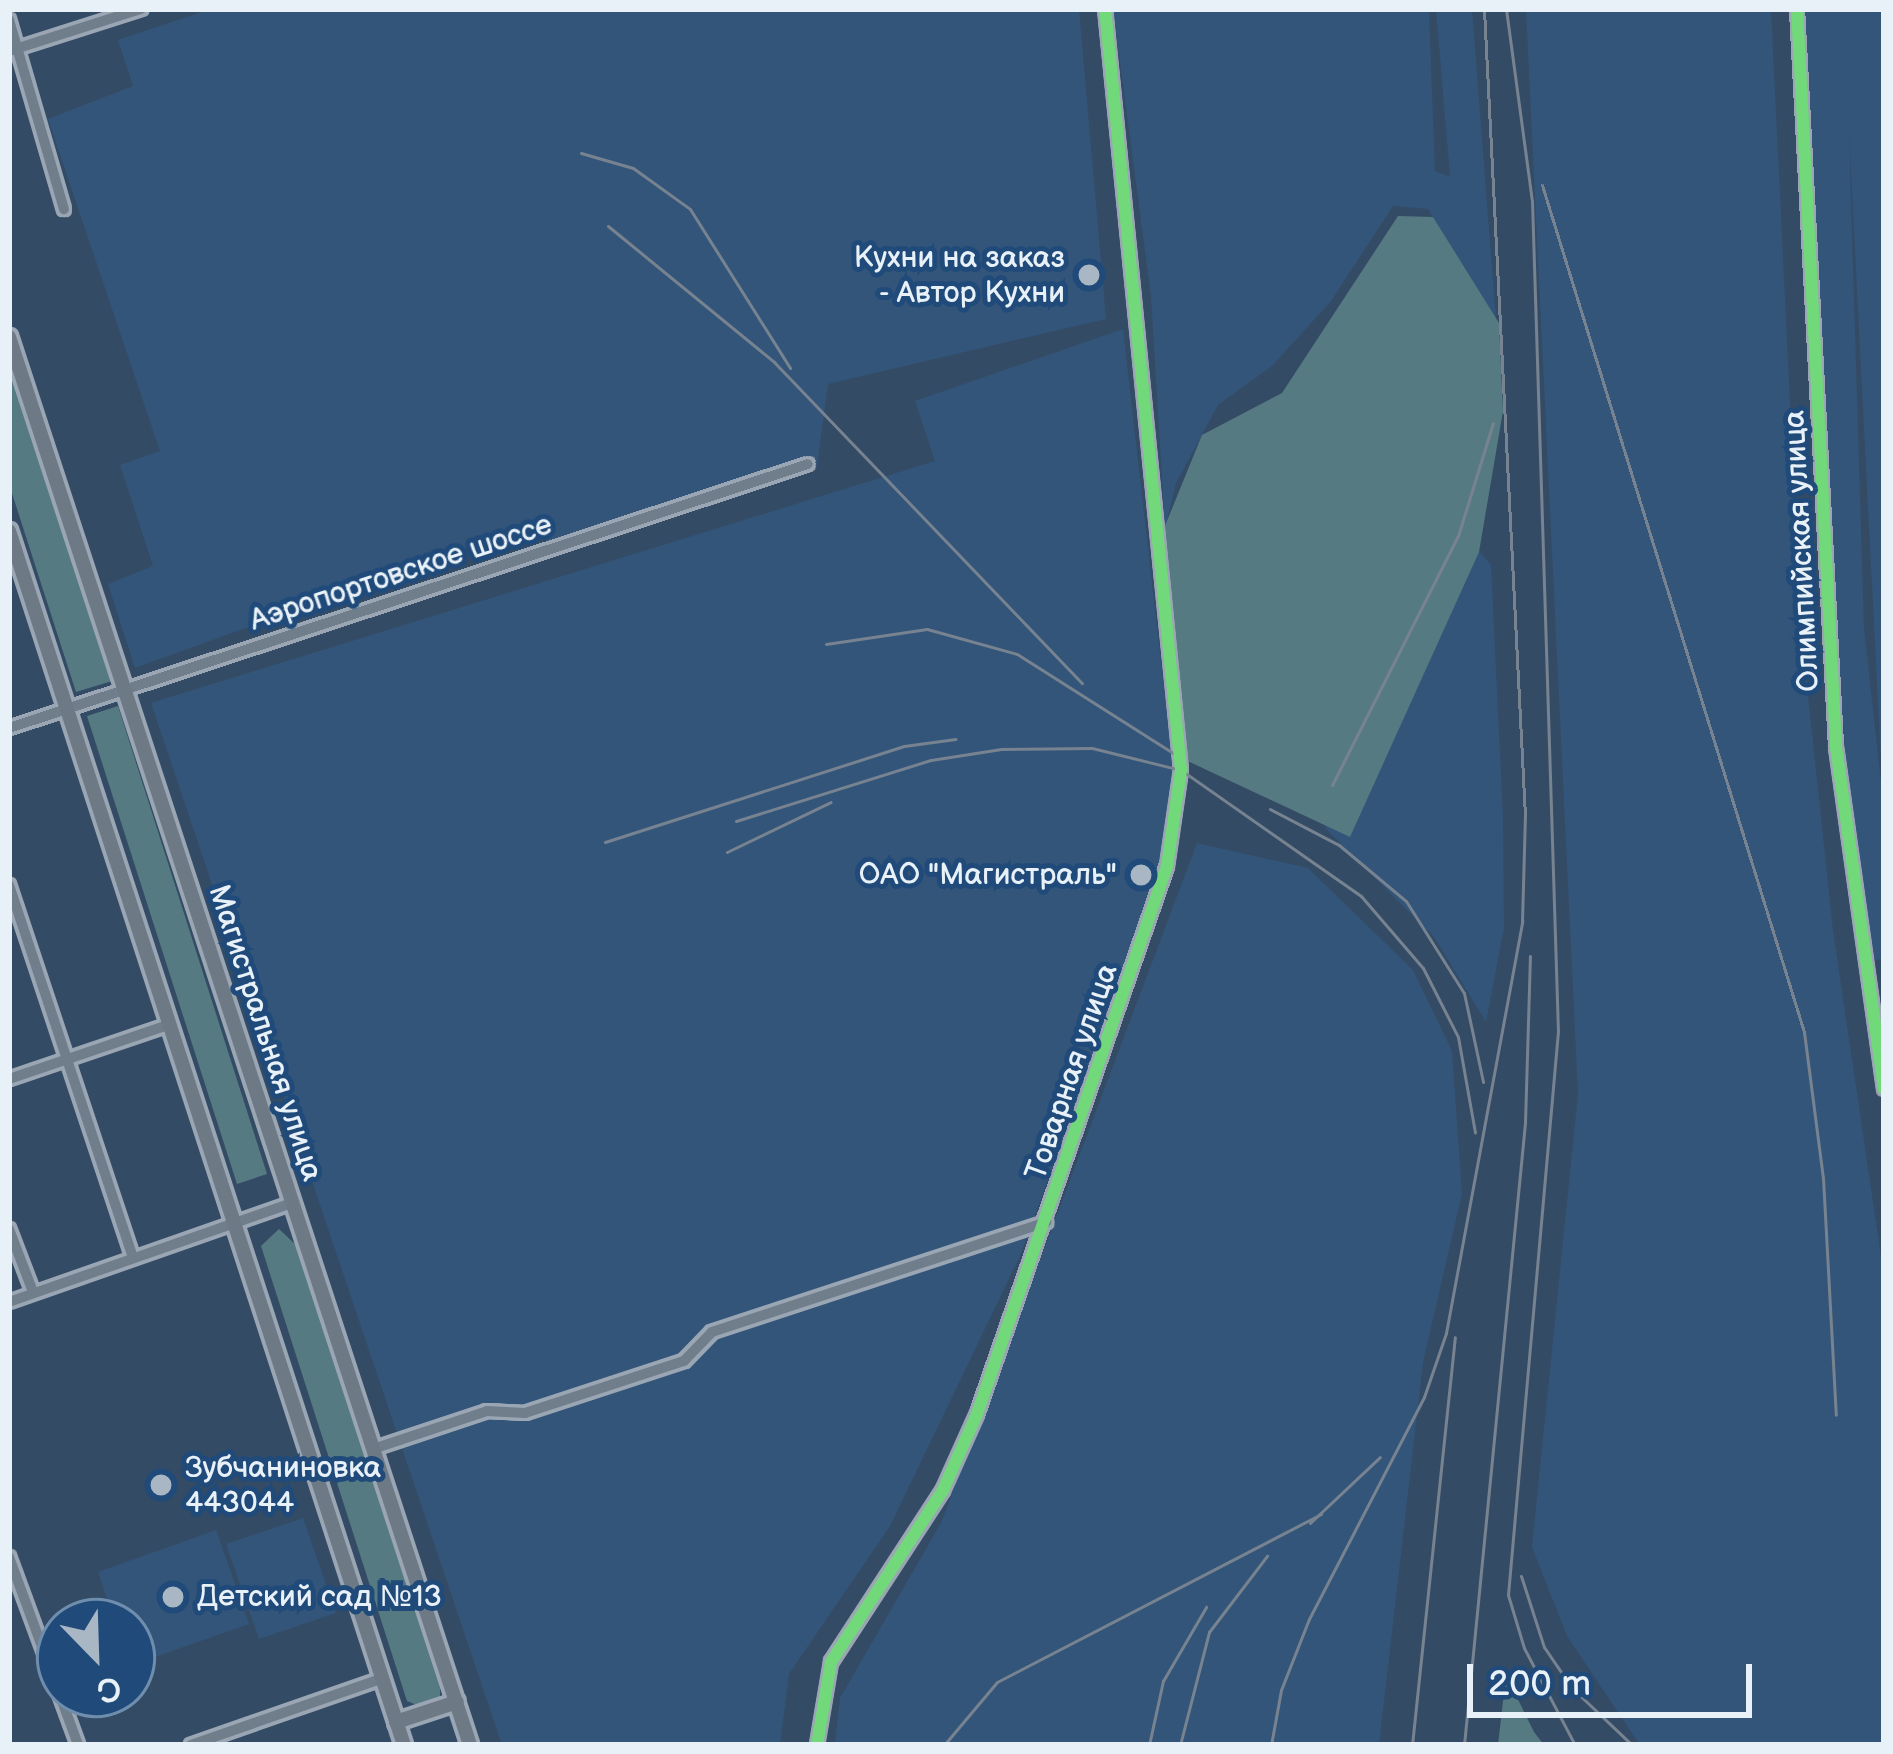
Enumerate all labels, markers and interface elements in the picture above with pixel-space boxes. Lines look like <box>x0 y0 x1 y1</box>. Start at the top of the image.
place label: Кухни на заказ - Автор Кухни <box>854 240 1065 310</box>
marker: Кухни на заказ - Автор Кухни <box>1076 262 1102 288</box>
street label: Олимпийская улица <box>1777 409 1827 693</box>
street label: Аэропортовское шоссе <box>245 507 557 639</box>
place label: ОАО "Магистраль" <box>859 857 1117 893</box>
marker: ОАО "Магистраль" <box>1128 862 1154 888</box>
street label: Магистральная улица <box>200 881 330 1185</box>
street label: Товарная улица <box>1018 959 1126 1185</box>
place label: Зубчаниновка 443044 <box>185 1450 381 1520</box>
marker: Зубчаниновка 443044 <box>148 1472 174 1498</box>
place label: Детский сад №13 <box>197 1579 442 1615</box>
marker: Детский сад №13 <box>160 1584 186 1610</box>
north arrow <box>36 1598 156 1718</box>
scale bar <box>1473 1640 1758 1714</box>
text: 200 m <box>1488 1663 1591 1706</box>
text: С <box>91 1665 127 1711</box>

